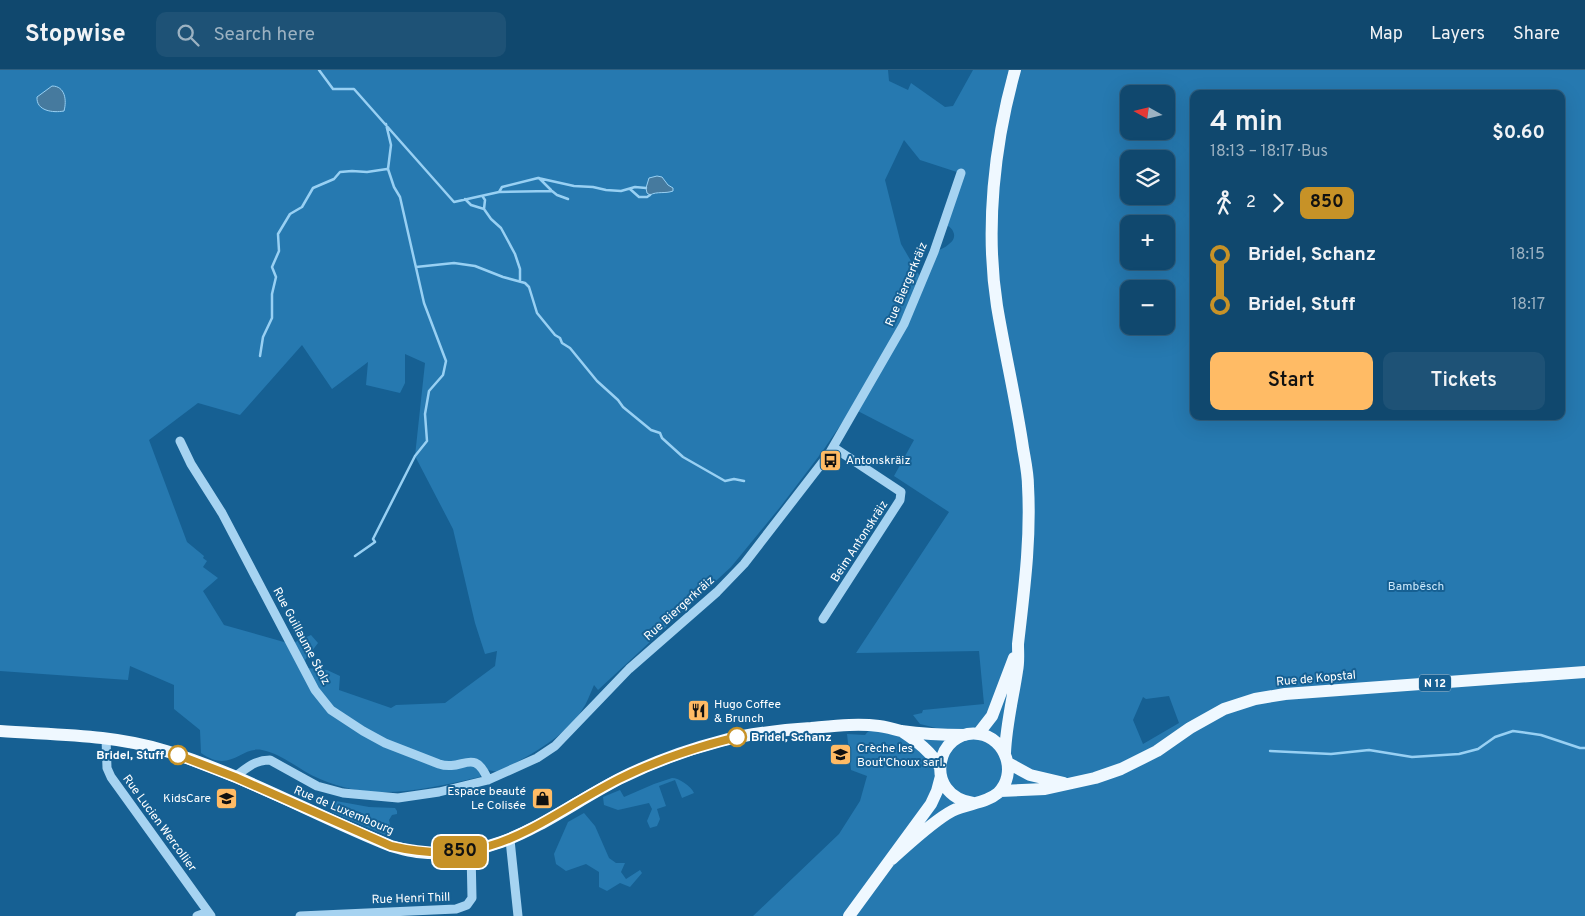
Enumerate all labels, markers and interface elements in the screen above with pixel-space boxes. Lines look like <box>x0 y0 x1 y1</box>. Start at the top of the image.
search box <box>156 12 506 57</box>
text: Stopwise <box>25 20 126 50</box>
icon: search <box>174 21 202 49</box>
text: Search here <box>214 23 315 47</box>
text: Map <box>1369 23 1403 46</box>
text: Layers <box>1431 23 1485 46</box>
text: Share <box>1513 23 1560 46</box>
north arrow <box>1120 85 1175 140</box>
map controls <box>1120 85 1175 335</box>
text: 4 min <box>1210 105 1283 141</box>
text: $0.60 <box>1492 121 1545 145</box>
text: 18:13 – 18:17 · Bus <box>1210 142 1328 162</box>
button: layers <box>1120 150 1175 205</box>
icon: walk <box>1210 189 1238 217</box>
icon: forward <box>1264 189 1292 217</box>
text: 850 <box>1310 191 1344 214</box>
text: 2 <box>1246 193 1256 213</box>
button: + <box>1120 215 1175 270</box>
street label: Rue Biergerkräiz <box>882 240 932 329</box>
text: Bridel, Schanz <box>1248 243 1376 267</box>
text: 18:15 <box>1510 245 1545 265</box>
button: − <box>1120 280 1175 335</box>
text: Bridel, Stuff <box>1248 293 1355 317</box>
text: 18:17 <box>1511 295 1545 315</box>
button: Start <box>1210 352 1373 410</box>
button: Tickets <box>1383 352 1545 410</box>
bus stop icon: Antonskräiz <box>818 448 842 472</box>
place label: Antonskräiz <box>846 453 910 469</box>
street label: Beim Antonskräiz <box>827 498 892 586</box>
street label: Rue Biergerkräiz <box>641 573 718 645</box>
park label: Bambësch <box>1388 579 1444 595</box>
street label: Rue Guillaume Stolz <box>269 585 334 688</box>
street label: Rue de Kopstal <box>1275 668 1357 690</box>
road number: N 12 <box>1419 674 1451 692</box>
place label: Hugo Coffee & Brunch <box>714 697 781 727</box>
restaurant icon: Hugo Coffee & Brunch <box>686 699 710 723</box>
marker: Bridel, Schanz <box>727 727 747 747</box>
place label: Bridel, Schanz <box>751 730 832 746</box>
place label: Crèche les Bout'Choux sarl. <box>857 741 946 771</box>
school or university icon: Crèche les Bout'Choux sarl. <box>829 743 853 767</box>
marker: Bridel, Stuff <box>168 745 188 765</box>
place label: Bridel, Stuff <box>96 748 164 764</box>
street label: Rue Lucien Wercollier <box>119 772 200 876</box>
street label: Rue de Luxembourg <box>291 783 396 839</box>
place label: Espace beauté Le Colisée <box>447 784 526 814</box>
school or university icon: KidsCare <box>215 786 239 810</box>
shop icon: Espace beauté Le Colisée <box>530 786 554 810</box>
place label: KidsCare <box>163 791 211 807</box>
line badge: 850 <box>431 836 489 868</box>
text: 850 <box>443 840 477 863</box>
street label: Rue Henri Thill <box>371 890 451 908</box>

